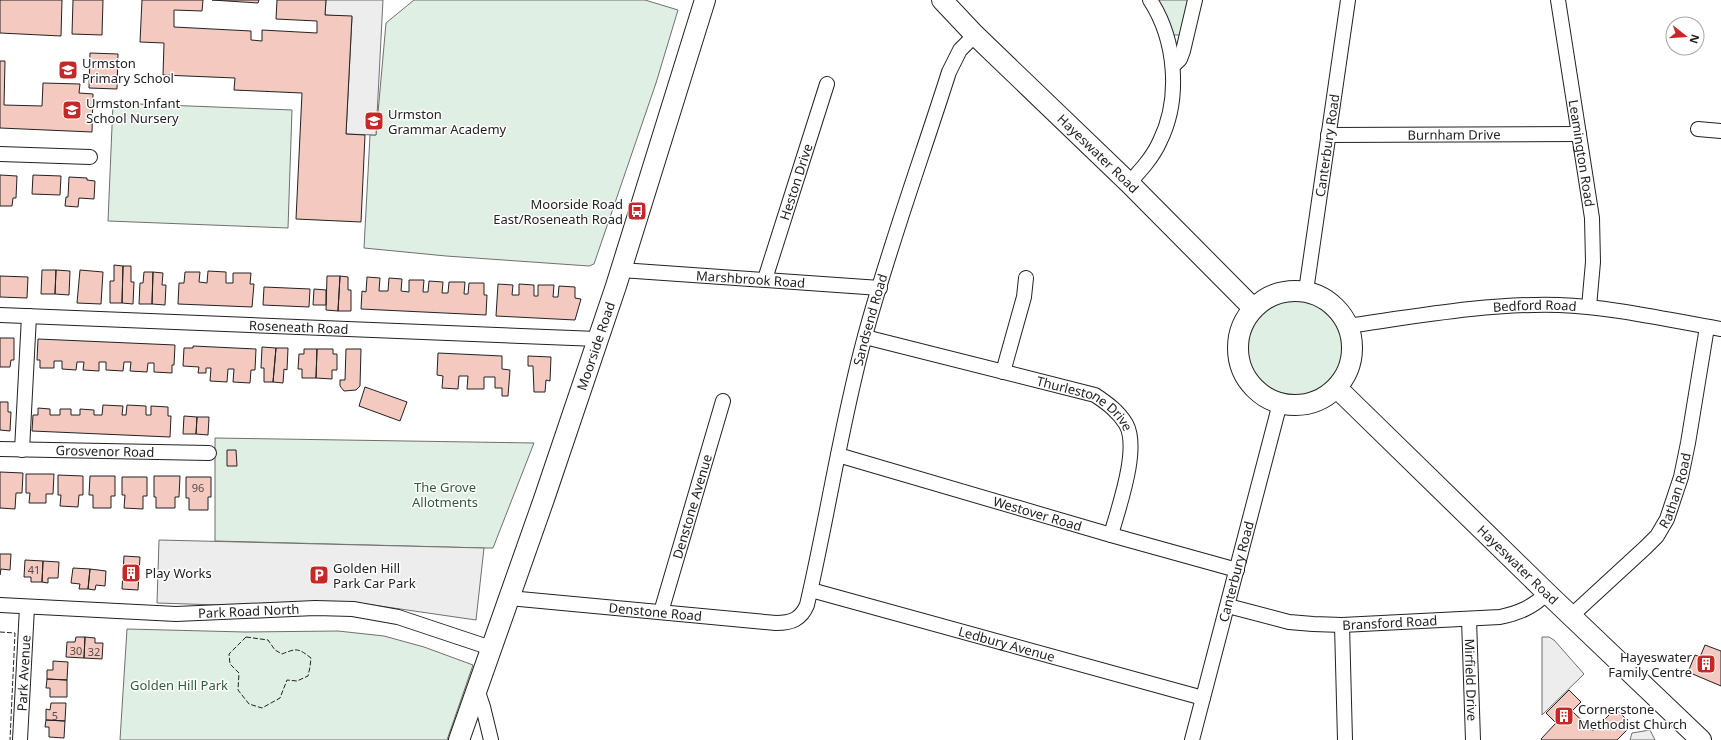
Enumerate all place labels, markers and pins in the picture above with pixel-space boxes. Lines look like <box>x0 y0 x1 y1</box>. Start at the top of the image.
place label: Urmston Primary School <box>82 54 174 87</box>
school or university icon: Urmston Primary School <box>57 59 79 81</box>
place label: Urmston Infant School Nursery <box>86 94 180 127</box>
school or university icon: Urmston Infant School Nursery <box>61 99 83 121</box>
place label: Urmston Grammar Academy <box>388 105 507 138</box>
school or university icon: Urmston Grammar Academy <box>363 110 385 132</box>
place label: Moorside Road East/Roseneath Road <box>493 195 623 228</box>
bus stop icon: Moorside Road East/Roseneath Road <box>626 200 648 222</box>
place label: Golden Hill Park Car Park <box>333 559 416 592</box>
building icon: Play Works <box>120 562 142 584</box>
place label: Play Works <box>145 564 212 582</box>
parking icon: Golden Hill Park Car Park <box>308 564 330 586</box>
place label: Hayeswater Family Centre <box>1608 648 1693 681</box>
building icon: Hayeswater Family Centre <box>1695 653 1717 675</box>
place label: Cornerstone Methodist Church <box>1578 700 1687 733</box>
building icon: Cornerstone Methodist Church <box>1553 705 1575 727</box>

